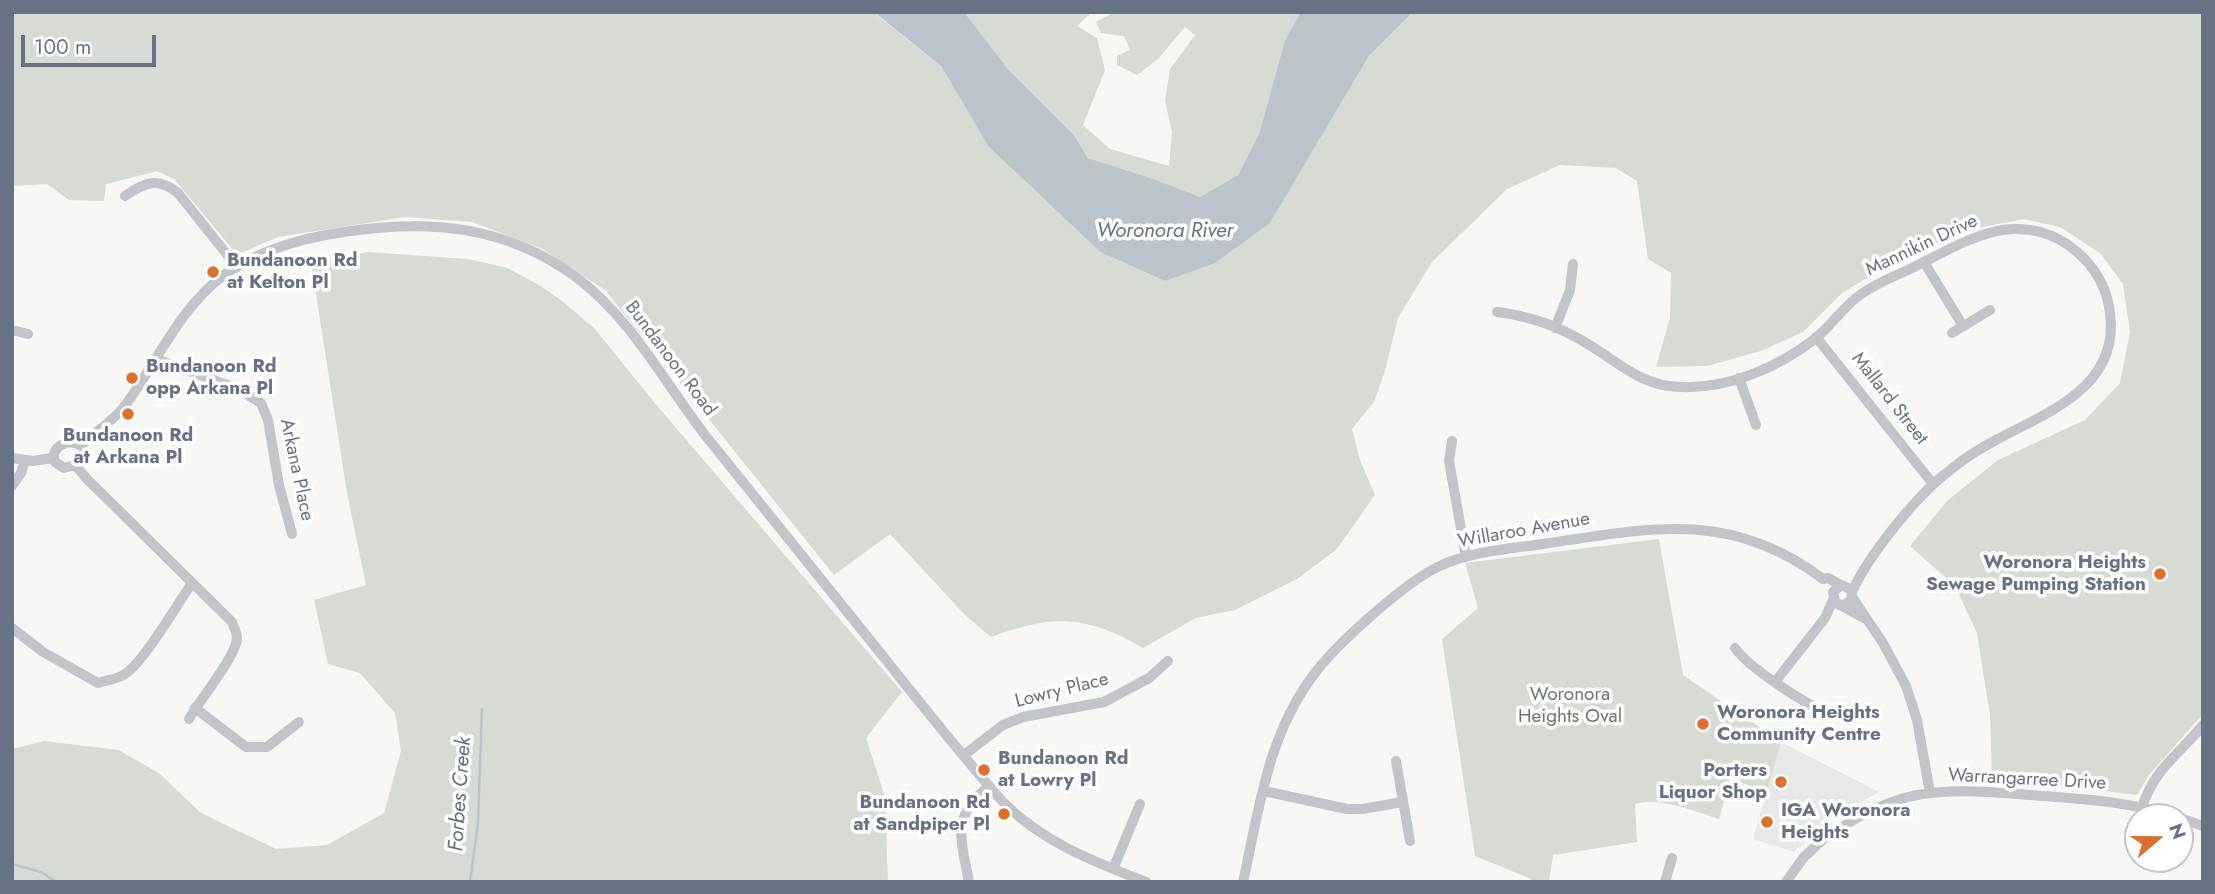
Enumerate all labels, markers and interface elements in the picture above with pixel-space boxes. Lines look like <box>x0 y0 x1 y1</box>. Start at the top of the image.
scale bar <box>24 21 159 65</box>
text: 100 m <box>34 32 91 62</box>
street label: Mannikin Drive <box>1863 210 1981 282</box>
water label: Woronora River <box>1096 219 1234 245</box>
place label: Bundanoon Rd at Kelton Pl <box>227 250 357 294</box>
marker: Bundanoon Rd at Kelton Pl <box>205 264 221 280</box>
street label: Bundanoon Road <box>619 297 721 421</box>
street label: Mallard Street <box>1846 348 1932 450</box>
place label: Bundanoon Rd opp Arkana Pl <box>146 356 276 400</box>
marker: Bundanoon Rd opp Arkana Pl <box>124 370 140 386</box>
marker: Bundanoon Rd at Arkana Pl <box>120 406 136 422</box>
street label: Arkana Place <box>274 417 318 523</box>
place label: Bundanoon Rd at Arkana Pl <box>63 425 193 469</box>
street label: Willaroo Avenue <box>1456 508 1592 554</box>
place label: Woronora Heights Sewage Pumping Station <box>1926 552 2146 596</box>
marker: Woronora Heights Sewage Pumping Station <box>2152 566 2168 582</box>
street label: Lowry Place <box>1013 668 1111 714</box>
park label: Woronora Heights Oval <box>1518 684 1622 728</box>
place label: Woronora Heights Community Centre <box>1717 702 1881 746</box>
marker: Woronora Heights Community Centre <box>1695 716 1711 732</box>
water label: Forbes Creek <box>444 736 478 852</box>
place label: Bundanoon Rd at Lowry Pl <box>998 748 1128 792</box>
place label: Porters Liquor Shop <box>1659 760 1767 804</box>
marker: Bundanoon Rd at Lowry Pl <box>976 762 992 778</box>
street label: Warrangarree Drive <box>1947 764 2107 796</box>
marker: Porters Liquor Shop <box>1773 774 1789 790</box>
place label: Bundanoon Rd at Sandpiper Pl <box>853 792 990 836</box>
place label: IGA Woronora Heights <box>1781 800 1910 844</box>
north arrow <box>2124 803 2194 873</box>
marker: Bundanoon Rd at Sandpiper Pl <box>996 806 1012 822</box>
marker: IGA Woronora Heights <box>1759 814 1775 830</box>
text: N <box>2162 820 2193 843</box>

